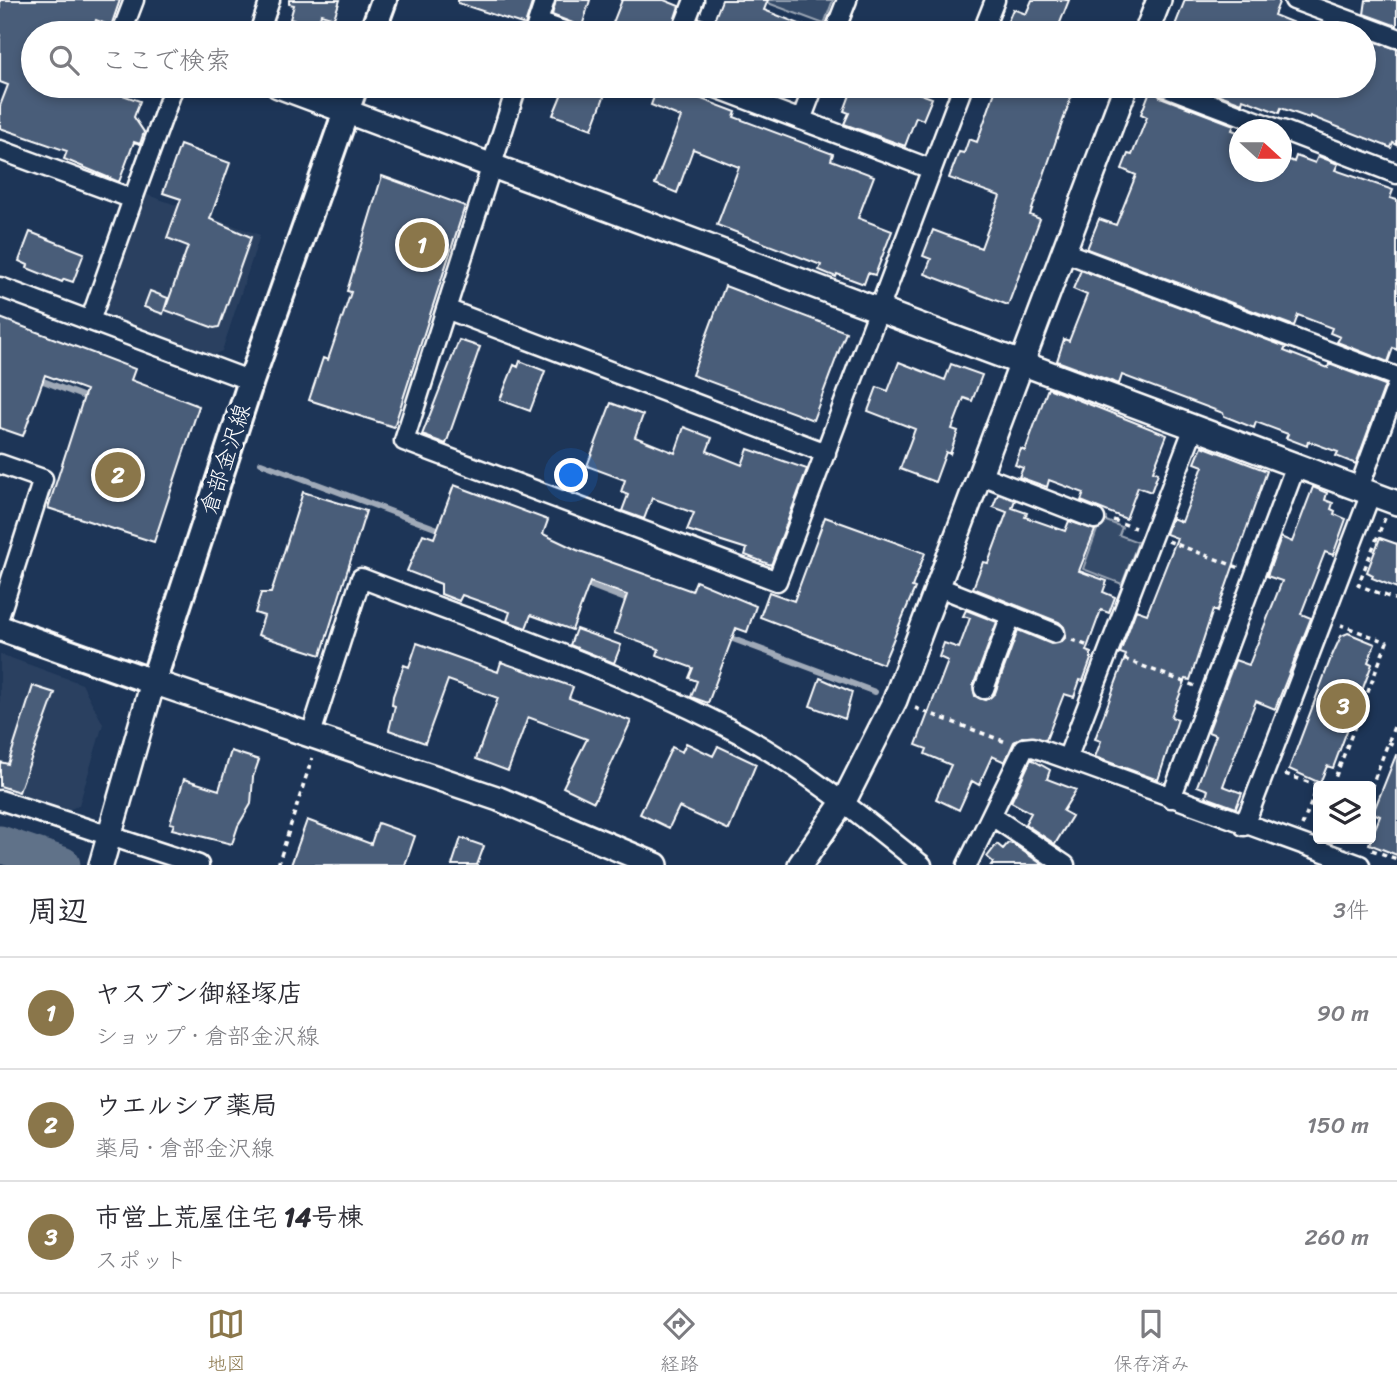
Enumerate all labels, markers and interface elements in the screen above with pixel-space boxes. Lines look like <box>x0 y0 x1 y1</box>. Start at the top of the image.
search box <box>21 21 1376 98</box>
text: ここで検索 <box>101 37 231 83</box>
icon: search <box>45 41 83 79</box>
north arrow <box>1229 119 1292 182</box>
pin: 1 <box>399 219 445 271</box>
street label: 倉部金沢線 <box>188 398 263 520</box>
pin: 2 <box>95 449 141 501</box>
your location <box>554 458 588 492</box>
pin: 3 <box>1320 680 1366 732</box>
map controls <box>1313 781 1376 844</box>
button: layers <box>1313 781 1376 844</box>
text: 周辺 <box>28 884 88 938</box>
text: 3件 <box>1333 890 1369 931</box>
text: ヤスブン御経塚店 <box>95 970 303 1016</box>
text: 1 <box>46 993 56 1034</box>
text: 90 m <box>1317 993 1369 1034</box>
text: ショップ · 倉部金沢線 <box>95 1016 319 1057</box>
text: ウエルシア薬局 <box>95 1082 278 1128</box>
text: 2 <box>44 1105 58 1146</box>
text: 150 m <box>1307 1105 1369 1146</box>
text: 薬局 · 倉部金沢線 <box>95 1128 274 1169</box>
text: 市営上荒屋住宅 14号棟 <box>95 1194 363 1240</box>
text: 3 <box>45 1217 57 1258</box>
text: 260 m <box>1304 1217 1369 1258</box>
text: スポット <box>95 1240 187 1281</box>
tab: 地図 <box>207 1305 246 1380</box>
tab: 経路 <box>660 1305 699 1380</box>
tab: 保存済み <box>1113 1305 1190 1380</box>

